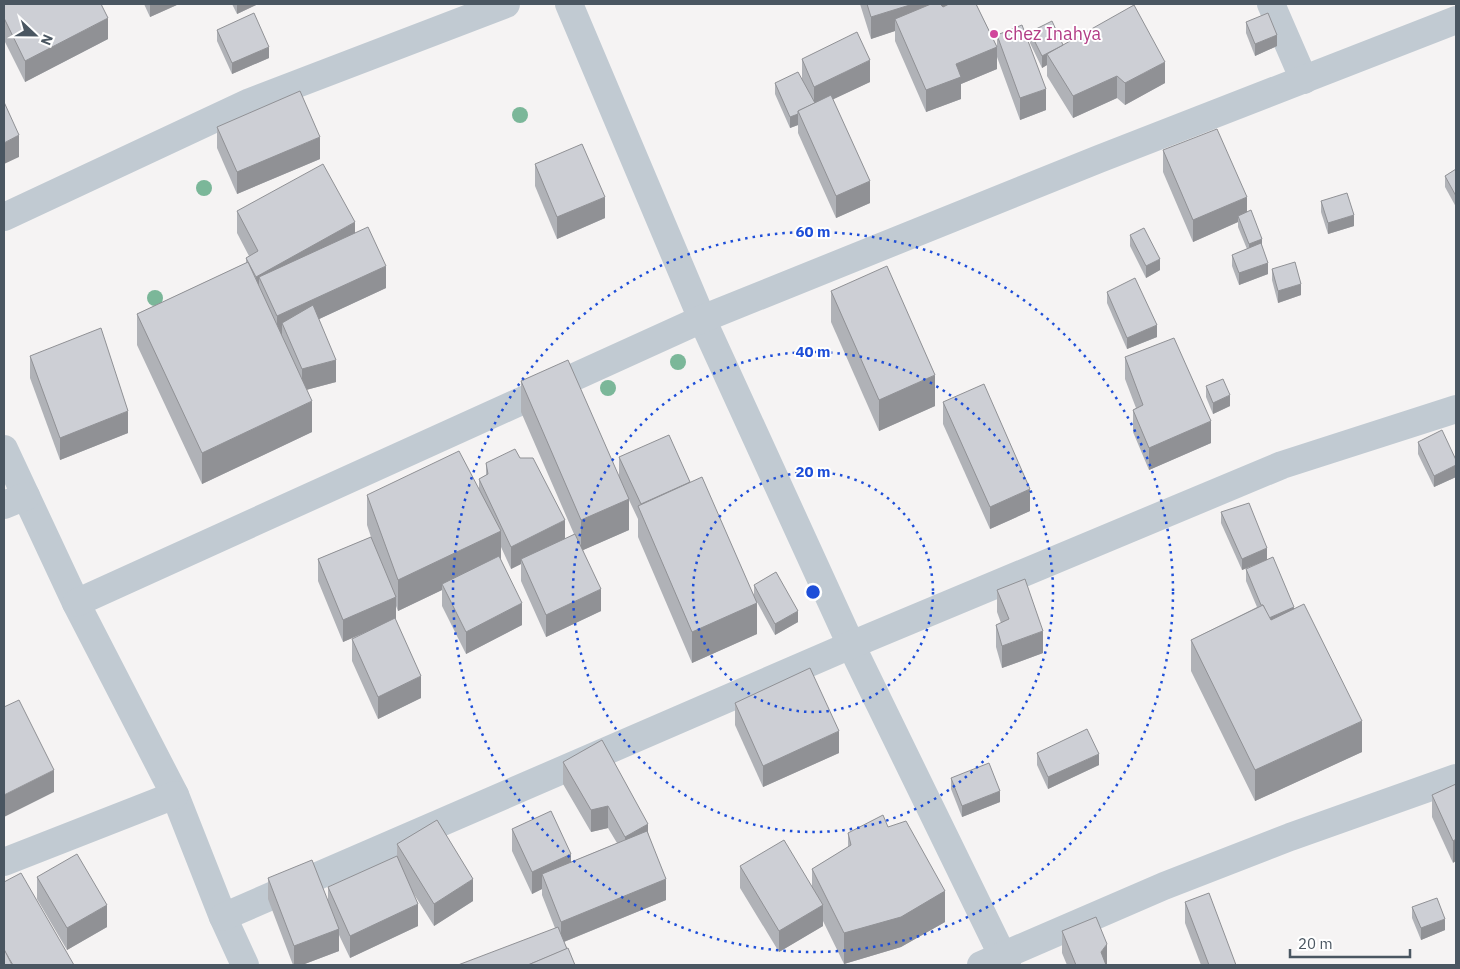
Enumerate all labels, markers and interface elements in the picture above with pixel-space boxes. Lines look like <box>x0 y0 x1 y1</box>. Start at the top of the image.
north arrow <box>10 10 60 60</box>
place label: chez Inahya <box>1004 22 1102 45</box>
marker: chez Inahya <box>988 28 1000 40</box>
text: N <box>37 32 57 48</box>
text: 60 m <box>796 222 830 241</box>
text: 40 m <box>796 342 830 361</box>
text: 20 m <box>796 462 830 481</box>
centre of rings <box>804 583 822 601</box>
scale bar <box>1290 926 1410 958</box>
text: 20 m <box>1298 934 1333 953</box>

